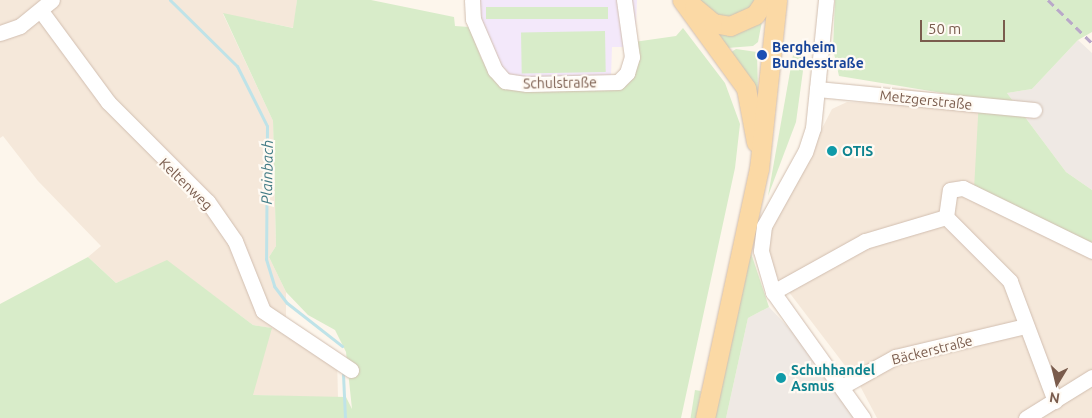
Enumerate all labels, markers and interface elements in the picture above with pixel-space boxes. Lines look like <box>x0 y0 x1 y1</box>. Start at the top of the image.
scale bar <box>922 10 1007 42</box>
text: 50 m <box>928 20 961 37</box>
place label: Bergheim Bundesstraße <box>772 39 864 72</box>
marker: Bergheim Bundesstraße <box>756 49 768 61</box>
street label: Schulstraße <box>523 74 597 92</box>
street label: Metzgerstraße <box>879 87 973 113</box>
water label: Plainbach <box>257 140 277 204</box>
place label: OTIS <box>842 143 873 159</box>
marker: OTIS <box>826 145 838 157</box>
street label: Keltenweg <box>156 154 216 214</box>
street label: Bäckerstraße <box>890 332 974 368</box>
north arrow <box>1032 358 1082 408</box>
place label: Schuhhandel Asmus <box>791 362 875 394</box>
marker: Schuhhandel Asmus <box>775 372 787 384</box>
text: N <box>1048 389 1061 407</box>

